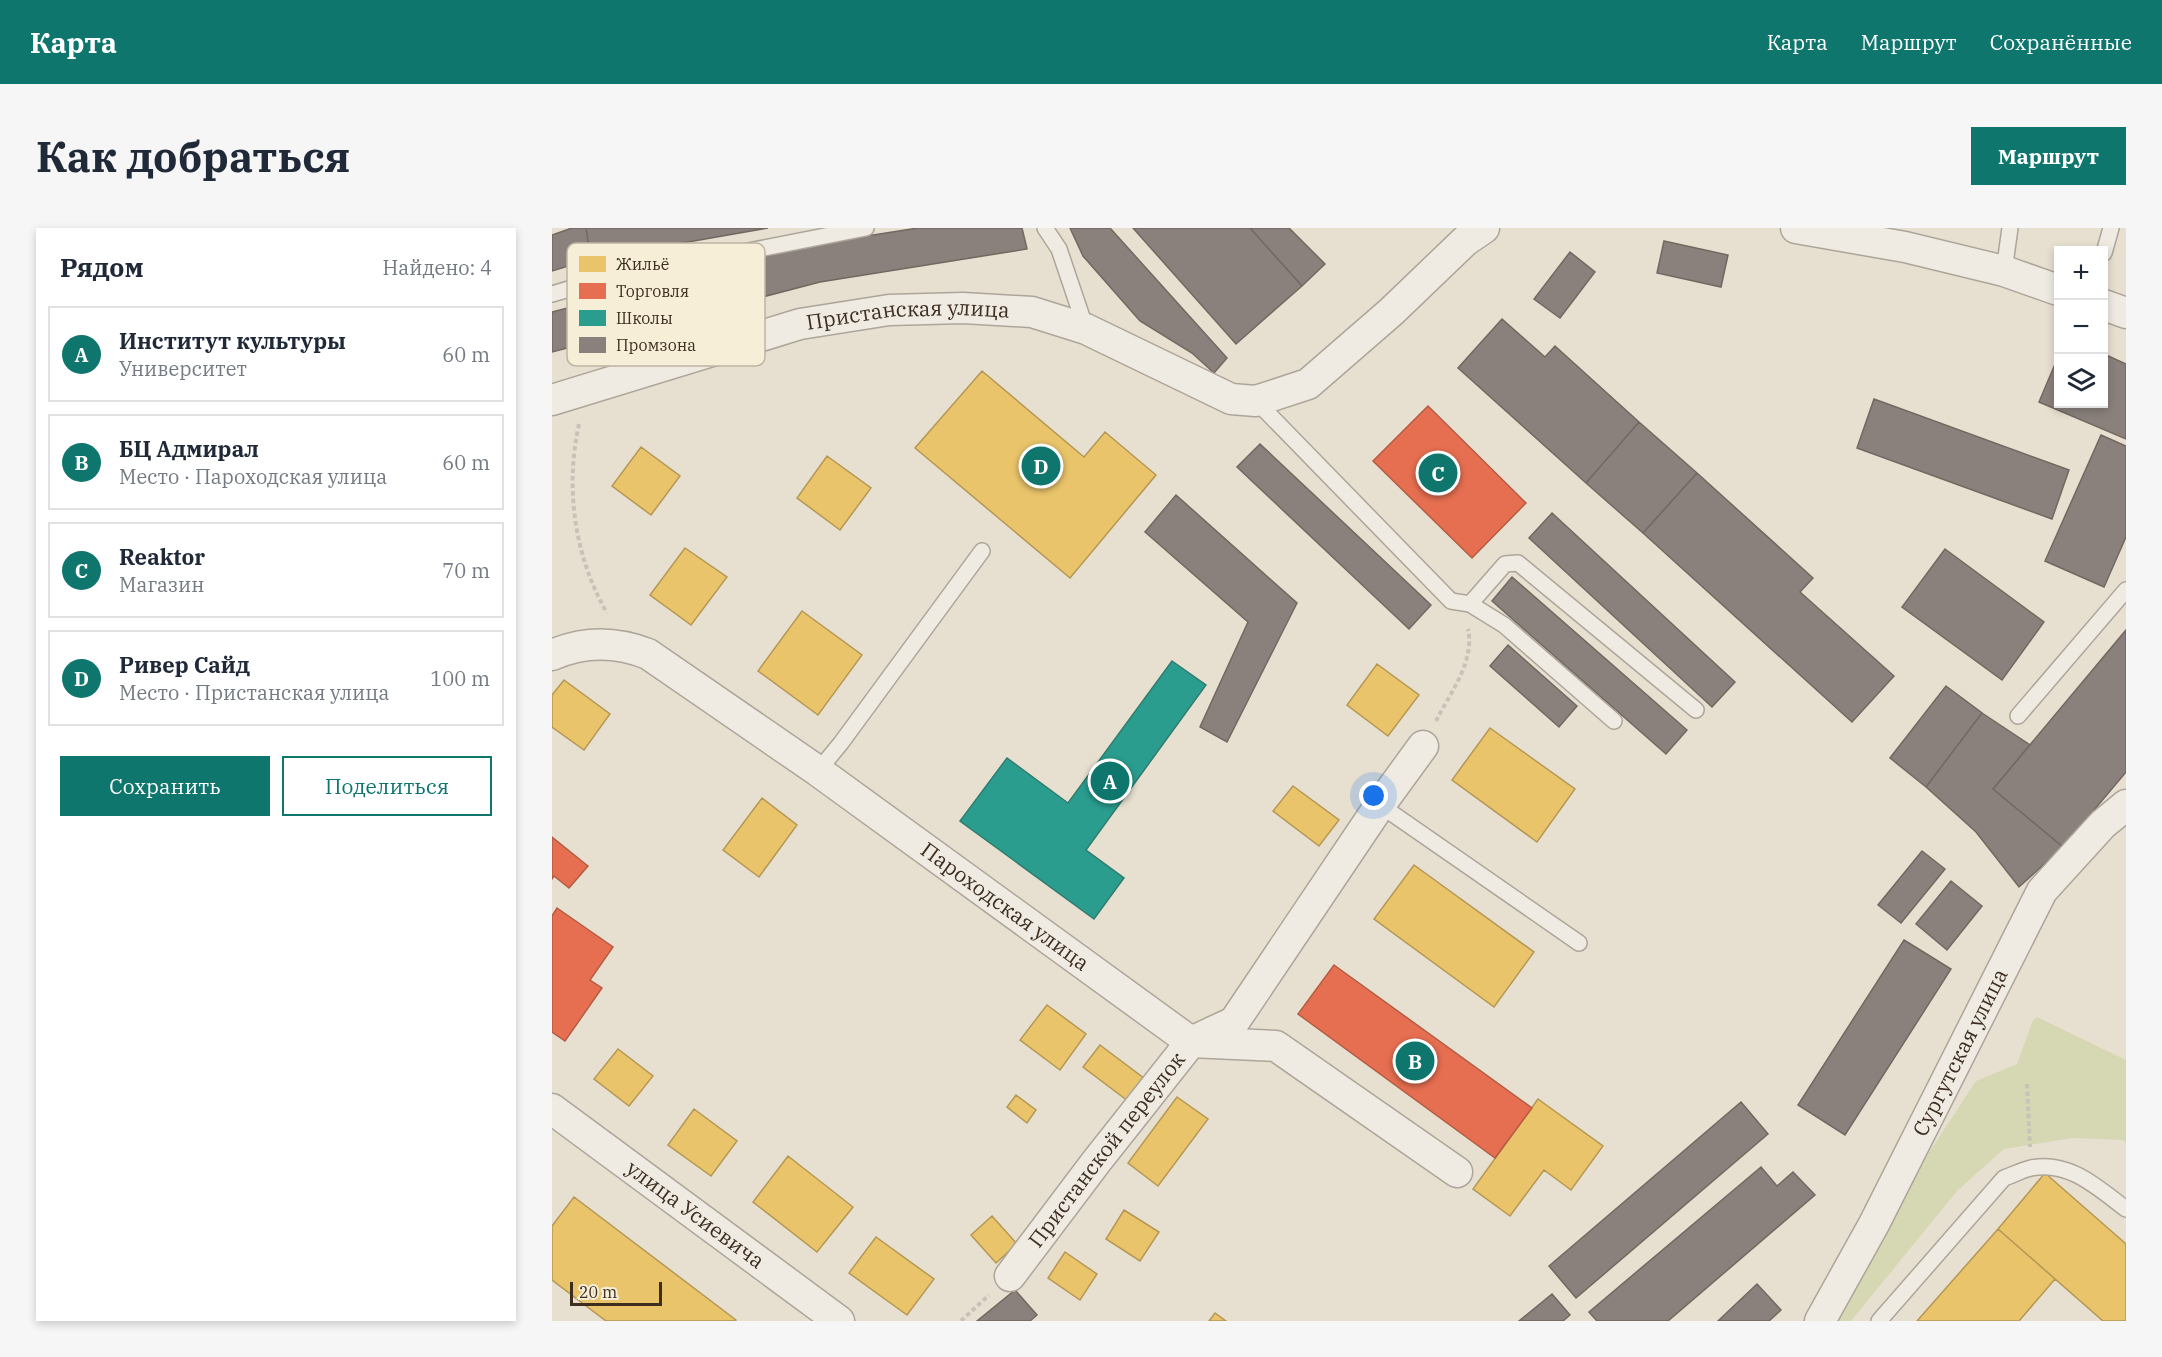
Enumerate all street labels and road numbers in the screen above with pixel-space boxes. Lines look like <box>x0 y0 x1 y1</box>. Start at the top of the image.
street label: Пристанская улица <box>804 293 1010 336</box>
street label: Пароходская улица <box>916 835 1095 977</box>
street label: Сургутская улица <box>1906 964 2014 1141</box>
street label: Пристанской переулок <box>1021 1046 1191 1253</box>
street label: улица Усиевича <box>621 1154 771 1274</box>

